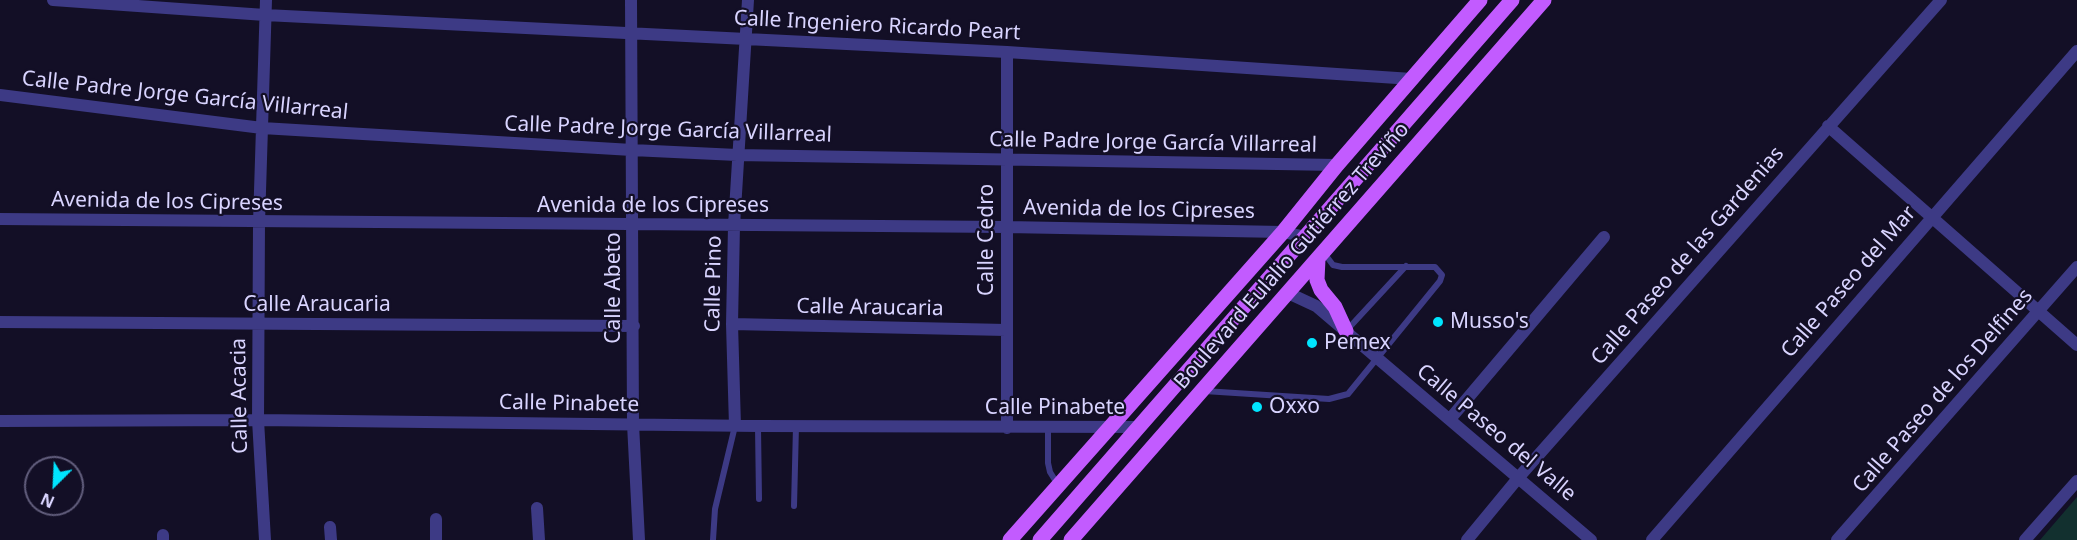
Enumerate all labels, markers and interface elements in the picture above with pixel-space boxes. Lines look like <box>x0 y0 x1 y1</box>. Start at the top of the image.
street label: Calle Ingeniero Ricardo Peart <box>733 6 1021 46</box>
street label: Calle Padre Jorge García Villarreal <box>21 66 349 126</box>
street label: Calle Padre Jorge García Villarreal <box>504 112 832 148</box>
street label: Boulevard Eulalio Gutiérrez Treviño <box>1169 117 1415 395</box>
street label: Calle Padre Jorge García Villarreal <box>989 128 1317 158</box>
street label: Calle Paseo de las Gardenias <box>1586 142 1790 370</box>
street label: Calle Cedro <box>974 184 1000 296</box>
street label: Avenida de los Cipreses <box>51 187 283 217</box>
street label: Avenida de los Cipreses <box>537 193 769 219</box>
street label: Avenida de los Cipreses <box>1023 195 1255 225</box>
street label: Calle Paseo del Mar <box>1776 201 1922 363</box>
street label: Calle Abeto <box>601 232 627 344</box>
street label: Calle Pino <box>701 235 727 333</box>
street label: Calle Paseo de los Delfines <box>1848 284 2038 498</box>
street label: Calle Araucaria <box>243 292 391 318</box>
street label: Calle Araucaria <box>796 294 944 322</box>
place label: Musso's <box>1450 309 1529 335</box>
marker: Musso's <box>1431 315 1445 329</box>
place label: Pemex <box>1324 330 1391 356</box>
marker: Pemex <box>1305 336 1319 350</box>
street label: Calle Acacia <box>226 338 254 454</box>
street label: Calle Paseo del Valle <box>1411 359 1581 507</box>
street label: Calle Pinabete <box>499 390 639 418</box>
place label: Oxxo <box>1269 394 1320 420</box>
street label: Calle Pinabete <box>985 395 1125 421</box>
marker: Oxxo <box>1250 400 1264 414</box>
north arrow <box>24 456 84 516</box>
text: N <box>37 488 58 513</box>

